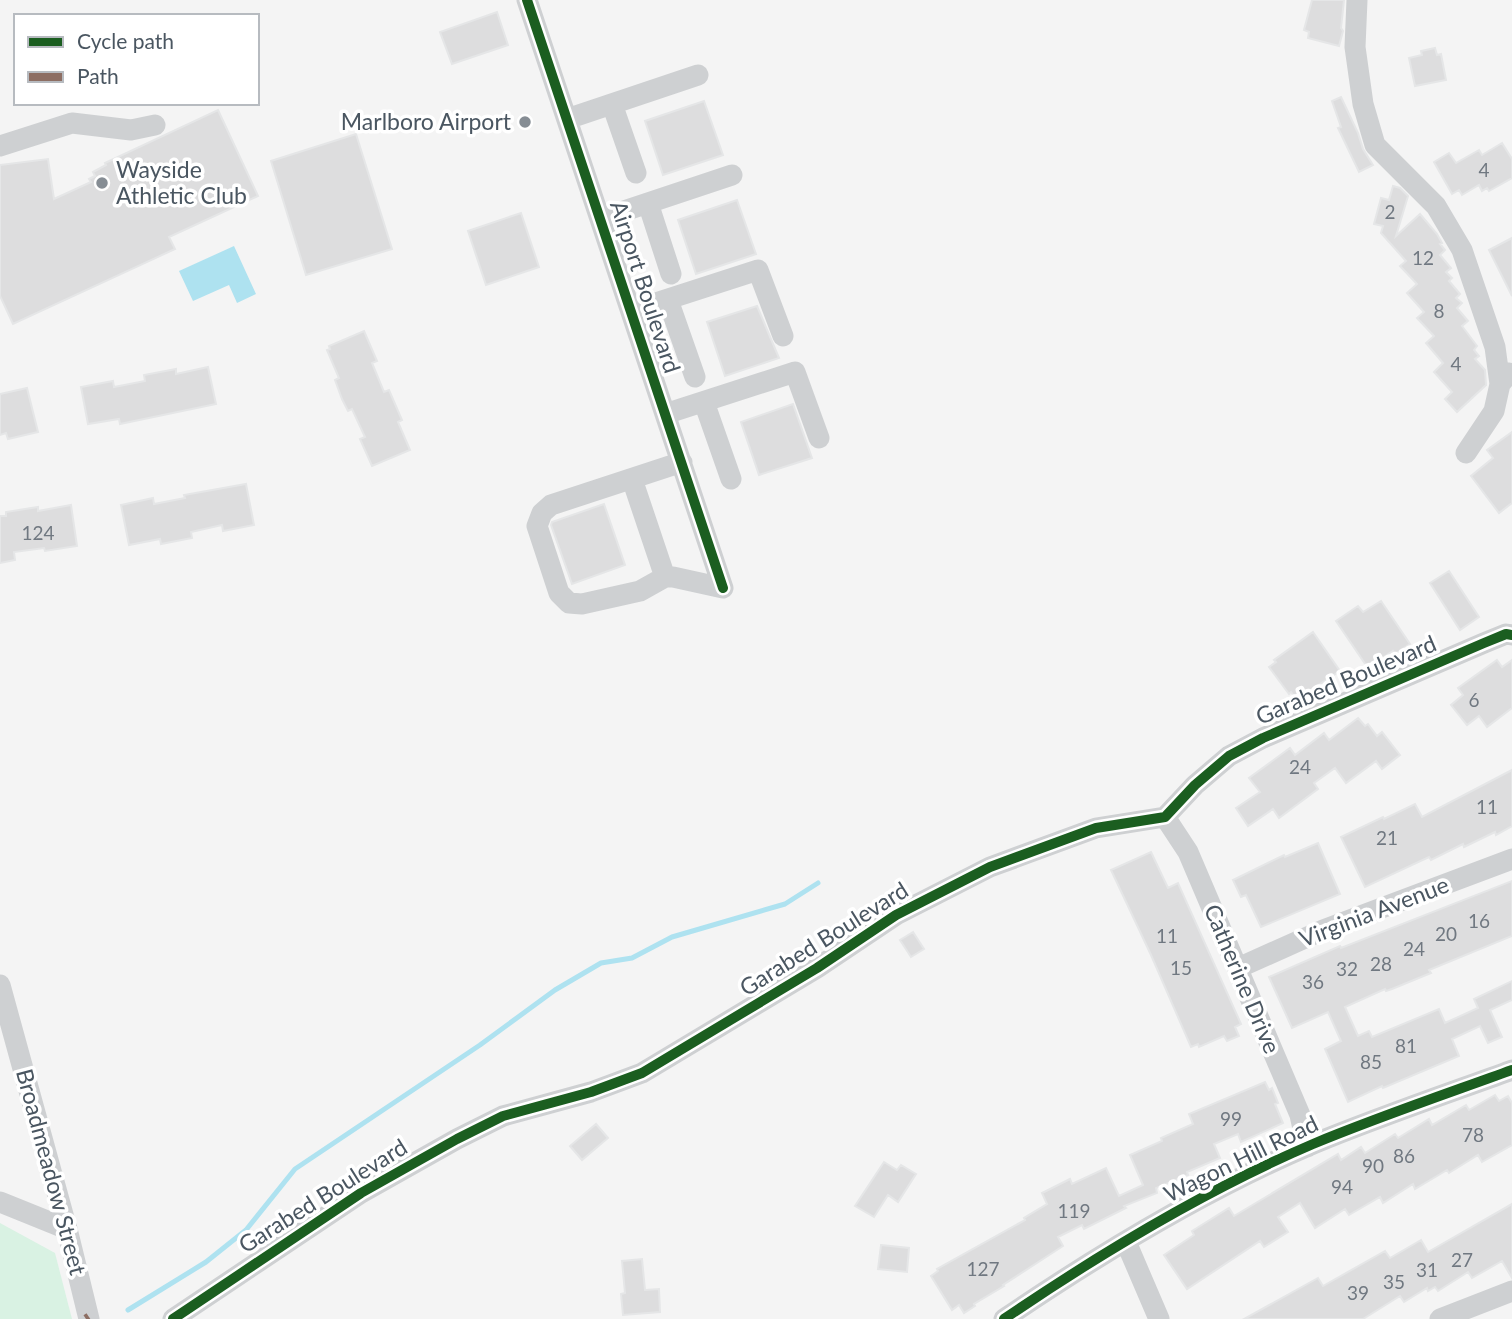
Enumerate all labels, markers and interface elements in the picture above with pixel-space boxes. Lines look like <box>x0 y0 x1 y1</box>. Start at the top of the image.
legend <box>14 14 259 105</box>
text: Cycle path <box>77 28 174 53</box>
text: Path <box>77 63 119 88</box>
place label: Marlboro Airport <box>341 107 512 135</box>
marker: Marlboro Airport <box>517 114 533 130</box>
place label: Wayside Athletic Club <box>116 155 247 209</box>
house number: 4 <box>1478 158 1490 181</box>
marker: Wayside Athletic Club <box>94 175 110 191</box>
street label: Airport Boulevard <box>605 197 687 376</box>
house number: 2 <box>1384 200 1396 223</box>
house number: 12 <box>1412 246 1434 269</box>
house number: 8 <box>1433 299 1445 322</box>
house number: 4 <box>1450 352 1462 375</box>
house number: 124 <box>21 521 55 544</box>
street label: Garabed Boulevard <box>1251 628 1440 730</box>
house number: 6 <box>1468 688 1480 711</box>
house number: 24 <box>1289 755 1311 778</box>
house number: 11 <box>1476 795 1498 818</box>
house number: 21 <box>1376 826 1398 849</box>
street label: Virginia Avenue <box>1295 870 1452 952</box>
street label: Garabed Boulevard <box>734 875 913 1001</box>
street label: Catherine Drive <box>1199 900 1287 1057</box>
house number: 16 <box>1468 909 1490 932</box>
house number: 20 <box>1435 922 1457 945</box>
house number: 11 <box>1156 924 1178 947</box>
house number: 24 <box>1403 937 1425 960</box>
house number: 28 <box>1370 952 1392 975</box>
house number: 15 <box>1170 956 1192 979</box>
house number: 32 <box>1336 957 1358 980</box>
house number: 36 <box>1302 970 1324 993</box>
house number: 81 <box>1395 1034 1417 1057</box>
house number: 85 <box>1360 1050 1382 1073</box>
street label: Broadmeadow Street <box>11 1066 93 1279</box>
house number: 99 <box>1220 1107 1242 1130</box>
street label: Wagon Hill Road <box>1159 1109 1322 1208</box>
house number: 78 <box>1462 1123 1484 1146</box>
street label: Garabed Boulevard <box>233 1132 412 1258</box>
house number: 86 <box>1393 1144 1415 1167</box>
house number: 90 <box>1362 1154 1384 1177</box>
house number: 94 <box>1331 1175 1353 1198</box>
house number: 119 <box>1057 1199 1091 1222</box>
house number: 27 <box>1451 1248 1473 1271</box>
house number: 127 <box>966 1257 1000 1280</box>
house number: 31 <box>1416 1258 1438 1281</box>
house number: 35 <box>1383 1270 1405 1293</box>
house number: 39 <box>1347 1281 1369 1304</box>

